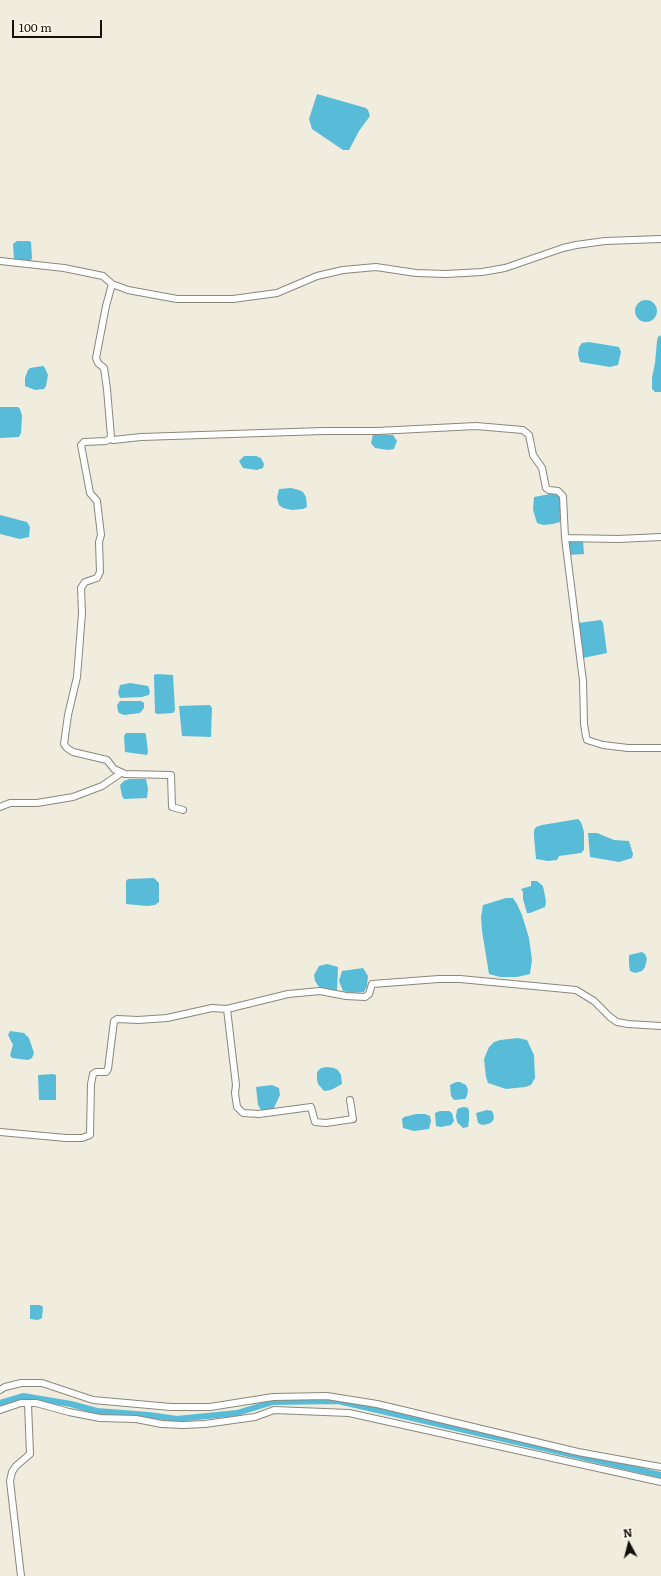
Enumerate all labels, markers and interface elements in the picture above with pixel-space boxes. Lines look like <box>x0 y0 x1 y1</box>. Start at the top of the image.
scale bar <box>14 12 104 38</box>
text: 100 m <box>19 18 52 36</box>
north arrow <box>609 1524 649 1564</box>
text: N <box>622 1524 633 1541</box>

